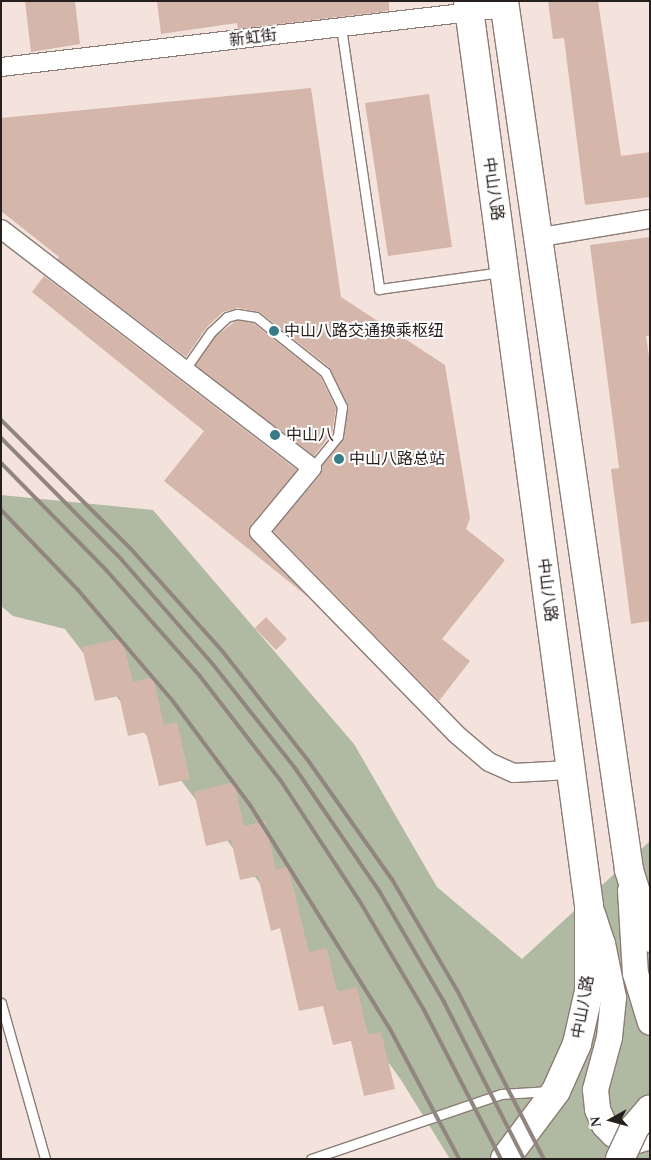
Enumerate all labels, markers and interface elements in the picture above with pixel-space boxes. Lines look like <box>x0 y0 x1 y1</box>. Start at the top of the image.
street label: 新虹街 <box>228 26 278 50</box>
street label: 中山八路 <box>479 156 507 222</box>
place label: 中山八路交通换乘枢纽 <box>284 321 444 341</box>
marker: 中山八路交通换乘枢纽 <box>268 325 280 337</box>
place label: 中山八 <box>286 425 334 445</box>
marker: 中山八 <box>268 428 282 442</box>
place label: 中山八路总站 <box>349 449 445 469</box>
marker: 中山八路总站 <box>333 453 345 465</box>
street label: 中山八路 <box>534 557 560 623</box>
street label: 中山八路 <box>568 974 598 1040</box>
north arrow <box>586 1095 636 1145</box>
text: N <box>588 1116 604 1128</box>

